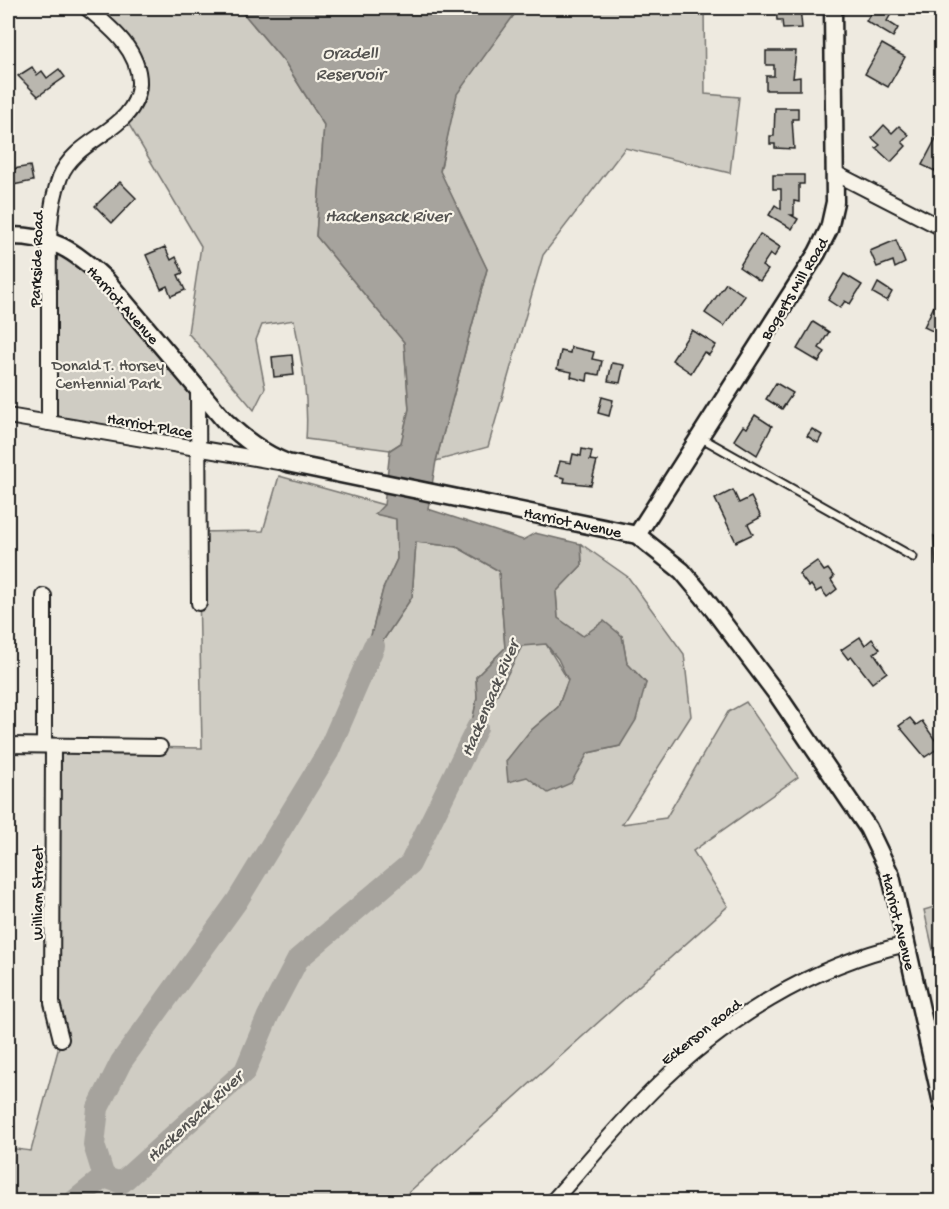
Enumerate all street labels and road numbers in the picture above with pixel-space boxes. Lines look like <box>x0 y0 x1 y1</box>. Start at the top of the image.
street label: Parkside Road <box>27 209 50 309</box>
street label: Bogerts Mill Road <box>757 234 835 345</box>
street label: Harriot Avenue <box>81 263 162 350</box>
street label: Harriot Place <box>105 411 194 444</box>
street label: Harriot Avenue <box>522 505 624 544</box>
street label: William Street <box>30 844 49 940</box>
street label: Harriot Avenue <box>875 871 918 973</box>
street label: Eckerson Road <box>658 995 747 1071</box>

